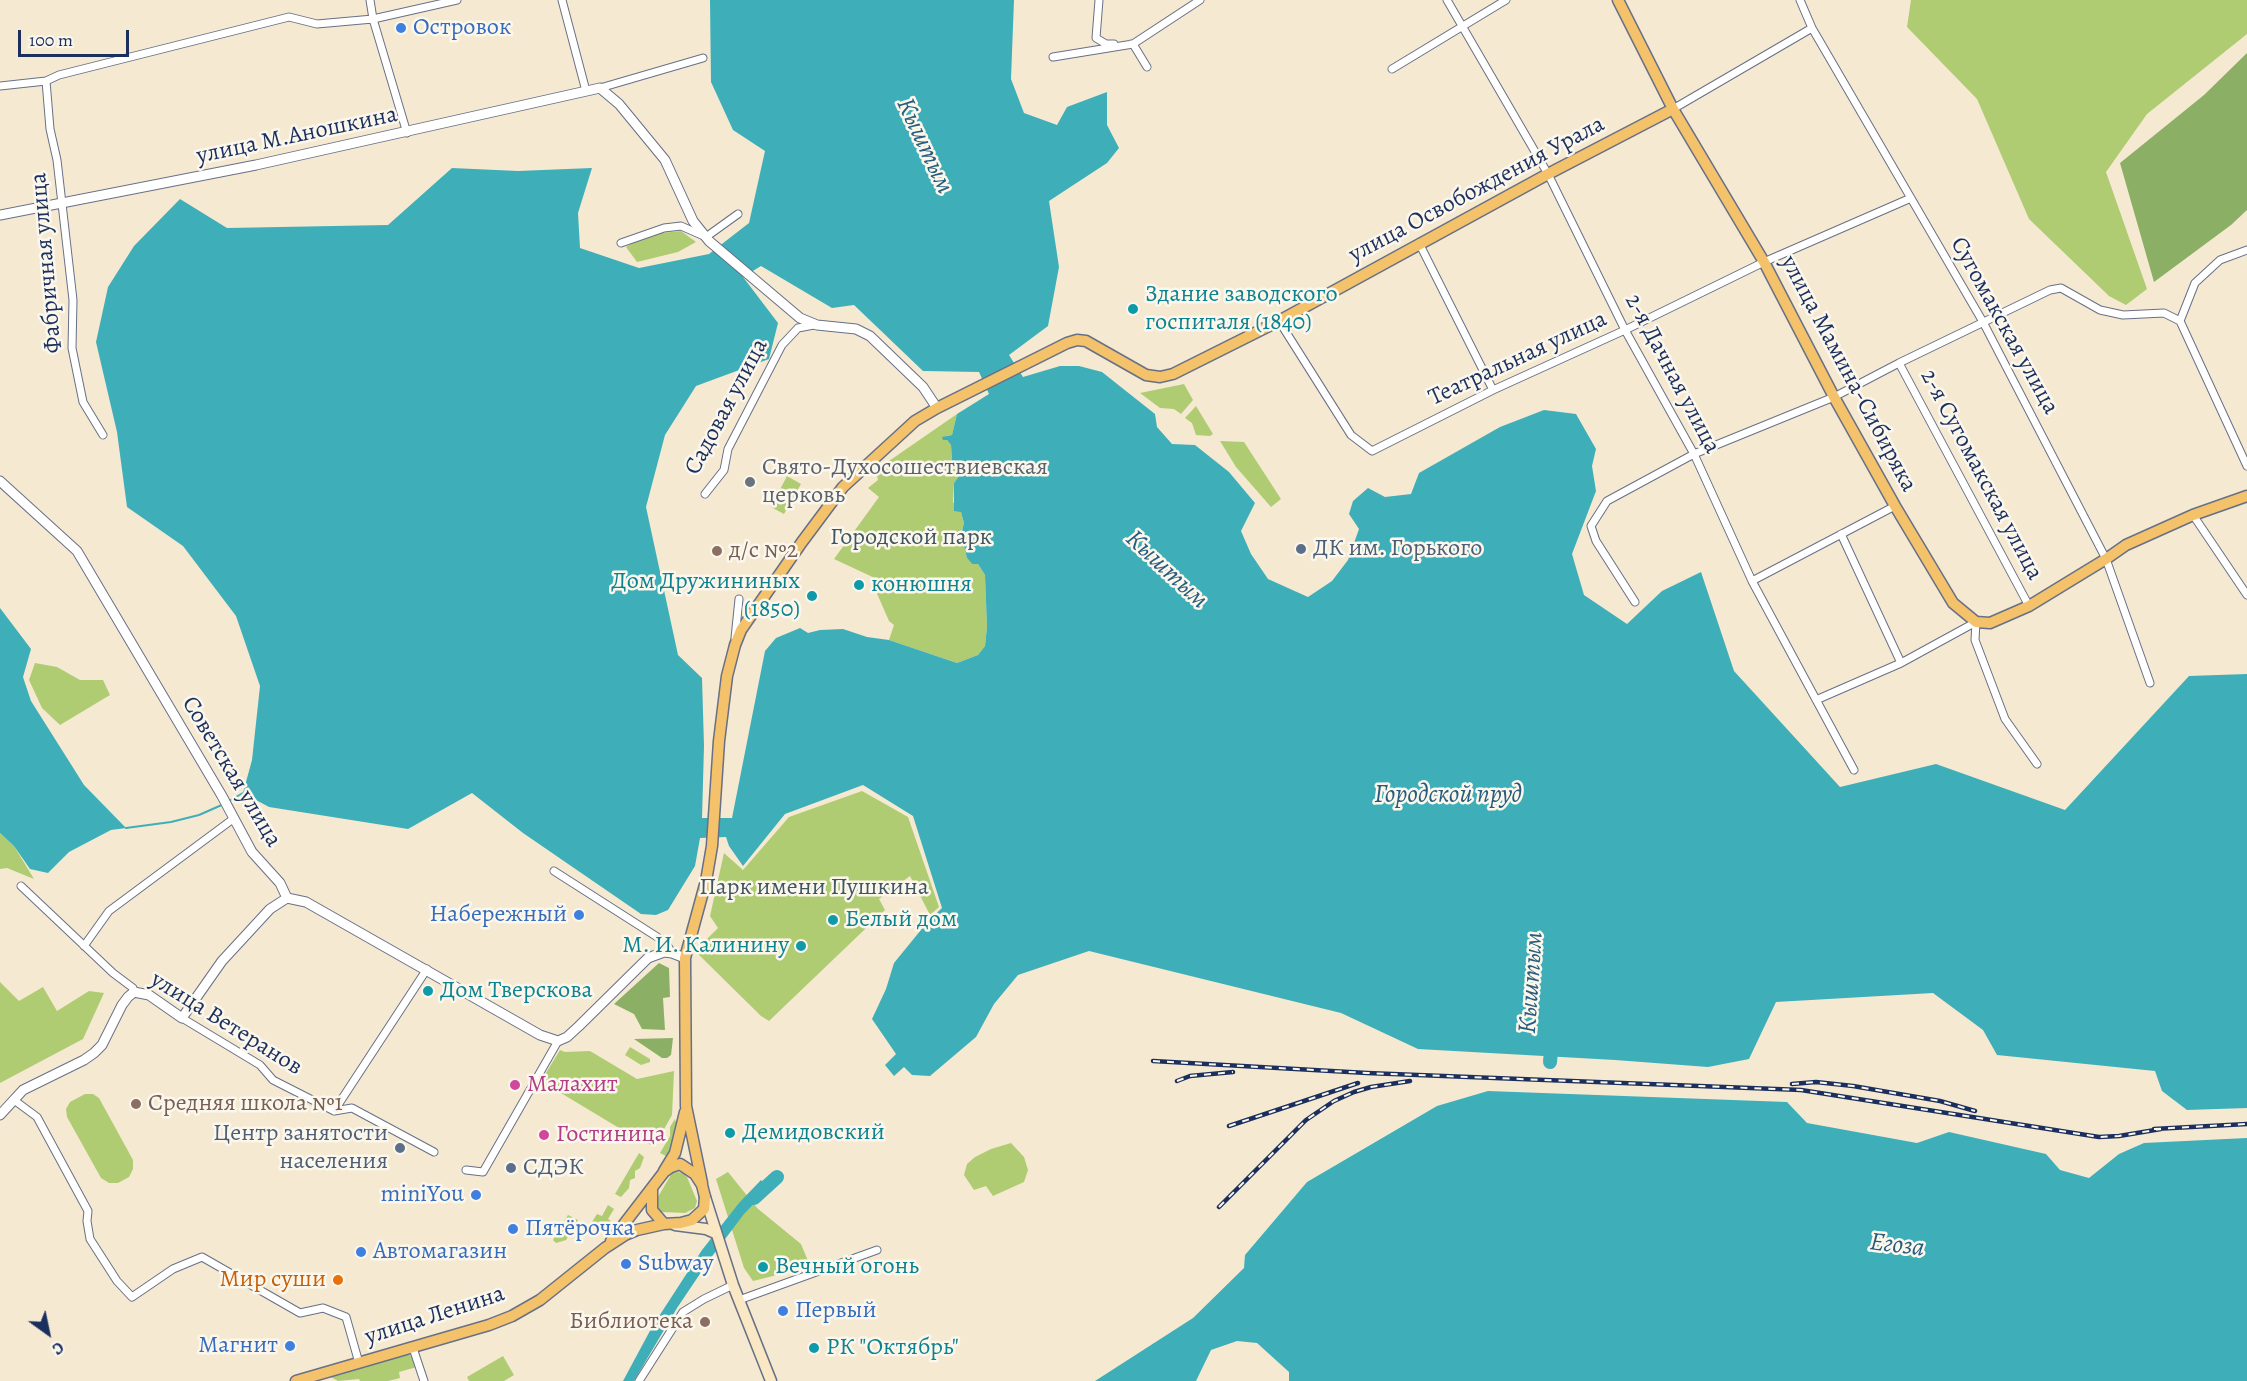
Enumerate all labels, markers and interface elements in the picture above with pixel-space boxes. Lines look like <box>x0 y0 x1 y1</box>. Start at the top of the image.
place label: Островок <box>413 14 511 42</box>
scale bar <box>21 18 132 56</box>
marker: Островок <box>394 21 408 35</box>
text: 100 m <box>29 28 73 52</box>
water label: Кыштым <box>888 93 960 199</box>
street label: улица М.Аношкина <box>194 101 400 171</box>
street label: улица Освобождения Урала <box>1344 110 1610 270</box>
street label: Фабричная улица <box>25 171 69 355</box>
street label: Сугомакская улица <box>1943 232 2065 420</box>
street label: улица Мамина-Сибиряка <box>1773 251 1923 497</box>
place label: Здание заводского госпиталя (1840) <box>1145 281 1338 337</box>
street label: 2-я Дачная улица <box>1618 289 1726 459</box>
marker: Здание заводского госпиталя (1840) <box>1126 302 1140 316</box>
street label: Театральная улица <box>1424 305 1612 413</box>
street label: Садовая улица <box>679 334 775 480</box>
street label: 2-я Сугомакская улица <box>1913 365 2049 585</box>
place label: Свято-Духосошествиевская церковь <box>762 454 1048 510</box>
marker: Свято-Духосошествиевская церковь <box>743 475 757 489</box>
park label: Городской парк <box>830 524 992 552</box>
water label: Кыштым <box>1118 524 1214 616</box>
place label: ДК им. Горького <box>1313 535 1482 563</box>
place label: д/с №2 <box>729 537 798 565</box>
marker: ДК им. Горького <box>1294 542 1308 556</box>
marker: д/с №2 <box>710 544 724 558</box>
place label: Дом Дружининых (1850) <box>611 568 800 624</box>
place label: конюшня <box>871 571 972 599</box>
marker: конюшня <box>852 578 866 592</box>
marker: Дом Дружининых (1850) <box>805 589 819 603</box>
street label: Советская улица <box>175 691 287 853</box>
water label: Городской пруд <box>1374 780 1522 812</box>
park label: Парк имени Пушкина <box>699 874 929 902</box>
place label: Набережный <box>430 901 567 929</box>
place label: Белый дом <box>845 906 957 934</box>
marker: Набережный <box>572 908 586 922</box>
marker: Белый дом <box>826 913 840 927</box>
water label: Кыштым <box>1513 931 1551 1035</box>
place label: М. И. Калинину <box>622 932 789 960</box>
marker: М. И. Калинину <box>794 939 808 953</box>
street label: улица Ветеранов <box>145 966 307 1082</box>
place label: Дом Тверскова <box>440 977 593 1005</box>
marker: Дом Тверскова <box>421 984 435 998</box>
place label: Малахит <box>527 1071 618 1099</box>
marker: Малахит <box>508 1078 522 1092</box>
place label: Средняя школа №1 <box>148 1090 343 1118</box>
marker: Средняя школа №1 <box>129 1097 143 1111</box>
place label: Демидовский <box>742 1119 885 1147</box>
place label: Центр занятости населения <box>213 1120 388 1176</box>
place label: Гостиница <box>556 1121 666 1149</box>
marker: Демидовский <box>723 1126 737 1140</box>
marker: Гостиница <box>537 1128 551 1142</box>
marker: Центр занятости населения <box>393 1141 407 1155</box>
place label: СДЭК <box>523 1154 583 1182</box>
marker: СДЭК <box>504 1161 518 1175</box>
place label: miniYou <box>380 1181 464 1209</box>
marker: miniYou <box>469 1188 483 1202</box>
place label: Пятёрочка <box>525 1215 635 1243</box>
marker: Пятёрочка <box>506 1222 520 1236</box>
water label: Егоза <box>1868 1227 1926 1265</box>
place label: Автомагазин <box>373 1238 507 1266</box>
marker: Автомагазин <box>354 1245 368 1259</box>
place label: Subway <box>638 1250 713 1278</box>
place label: Вечный огонь <box>775 1253 919 1281</box>
marker: Subway <box>619 1257 633 1271</box>
marker: Вечный огонь <box>756 1260 770 1274</box>
place label: Мир суши <box>220 1266 326 1294</box>
marker: Мир суши <box>331 1273 345 1287</box>
street label: улица Ленина <box>362 1280 508 1352</box>
place label: Первый <box>795 1297 877 1325</box>
north arrow <box>18 1303 78 1363</box>
marker: Первый <box>776 1304 790 1318</box>
place label: Библиотека <box>569 1308 693 1336</box>
marker: Библиотека <box>698 1315 712 1329</box>
place label: Магнит <box>198 1332 278 1360</box>
place label: РК "Октябрь" <box>826 1334 959 1362</box>
text: С <box>48 1336 68 1360</box>
marker: Магнит <box>283 1339 297 1353</box>
marker: РК "Октябрь" <box>807 1341 821 1355</box>

